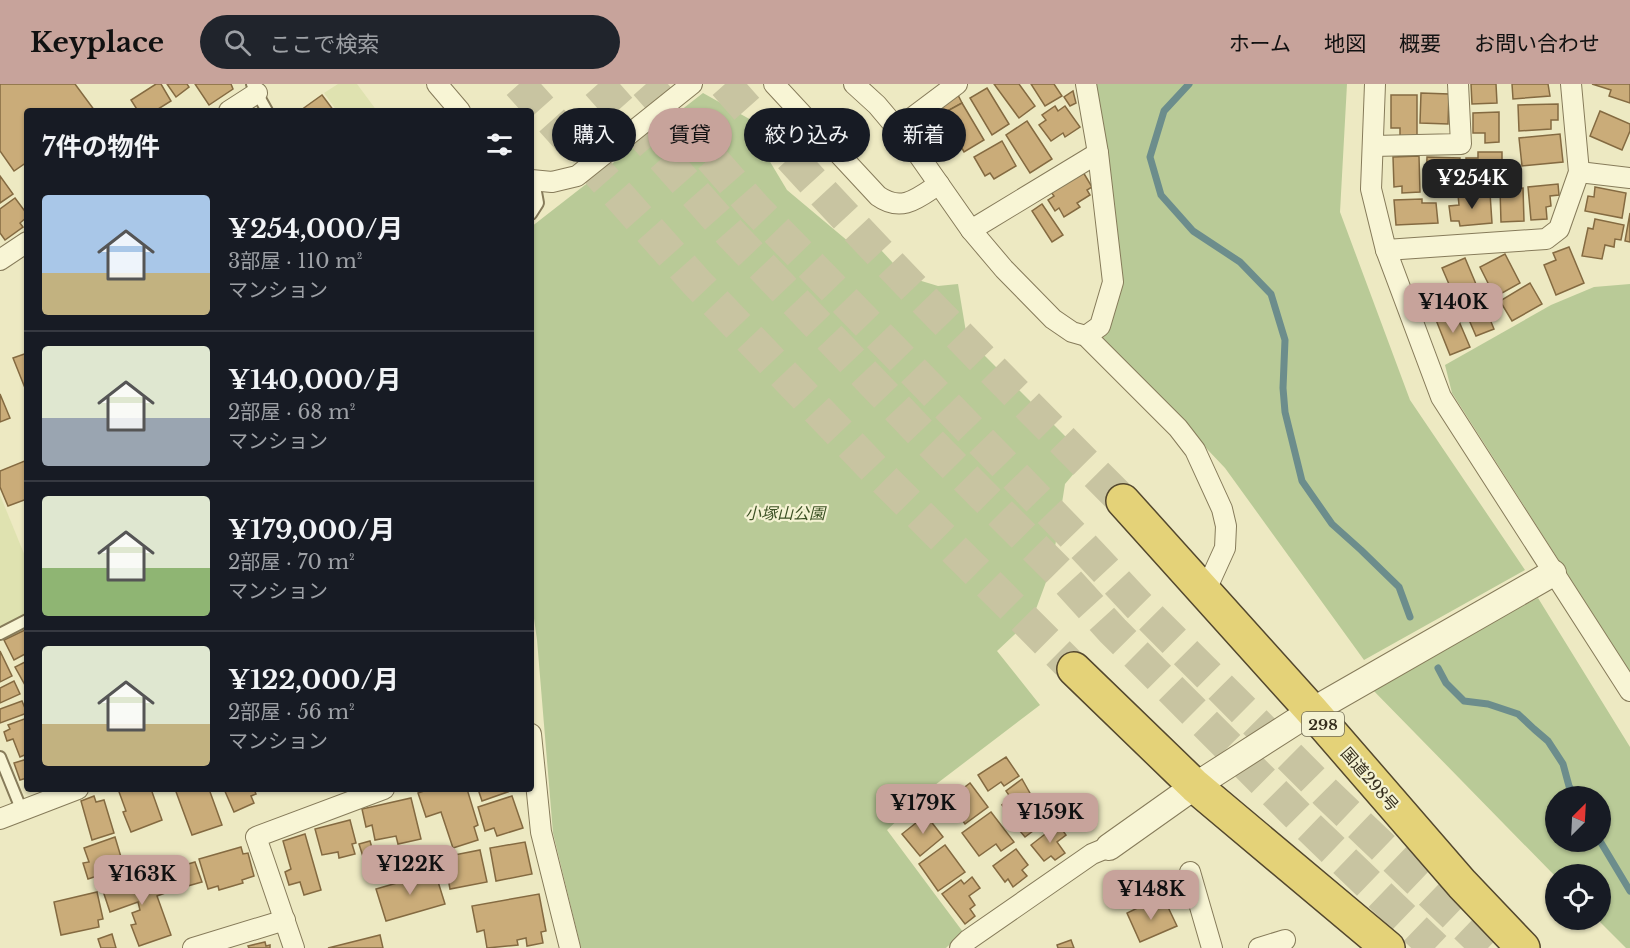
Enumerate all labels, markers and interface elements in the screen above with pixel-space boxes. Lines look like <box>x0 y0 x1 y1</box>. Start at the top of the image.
search box <box>200 15 620 69</box>
text: Keyplace <box>30 25 164 60</box>
icon: search <box>221 26 254 59</box>
text: ここで検索 <box>269 31 379 58</box>
text: ホーム <box>1229 31 1291 57</box>
text: 地図 <box>1324 31 1366 57</box>
text: 概要 <box>1399 31 1441 57</box>
text: お問い合わせ <box>1474 31 1600 57</box>
chip: 購入 <box>552 108 636 162</box>
chip: 賃貸 <box>648 108 732 162</box>
chip: 絞り込み <box>744 108 870 162</box>
chip: 新着 <box>882 108 966 162</box>
icon: filters <box>483 128 516 161</box>
text: 7件の物件 <box>42 131 159 163</box>
pin: ¥254K <box>1430 159 1514 210</box>
text: ¥254K <box>1436 166 1508 190</box>
text: ¥254,000/月 <box>228 213 403 245</box>
icon: home <box>90 219 162 291</box>
text: 3部屋 · 110 m² <box>228 249 363 273</box>
text: マンション <box>228 278 328 302</box>
pin: ¥140K <box>1411 283 1495 334</box>
text: ¥140K <box>1418 290 1488 314</box>
text: ¥140,000/月 <box>228 364 401 396</box>
icon: home <box>90 370 162 442</box>
text: 2部屋 · 68 m² <box>228 400 355 424</box>
text: マンション <box>228 429 328 453</box>
park label: 小塚山公園 <box>745 503 827 523</box>
text: ¥179,000/月 <box>228 514 395 546</box>
icon: home <box>90 520 162 592</box>
text: 2部屋 · 70 m² <box>228 550 355 574</box>
text: マンション <box>228 579 328 603</box>
text: ¥122,000/月 <box>228 664 399 696</box>
icon: home <box>90 670 162 742</box>
text: 2部屋 · 56 m² <box>228 700 355 724</box>
road number: 298 <box>1302 712 1344 736</box>
text: マンション <box>228 729 328 753</box>
street label: 国道298号 <box>1337 743 1403 815</box>
pin: ¥179K <box>881 784 965 835</box>
north arrow <box>1545 786 1611 852</box>
map controls <box>1545 786 1611 930</box>
text: ¥179K <box>890 791 956 815</box>
pin: ¥159K <box>1008 793 1092 844</box>
text: ¥159K <box>1016 800 1084 824</box>
pin: ¥122K <box>368 845 452 896</box>
text: ¥122K <box>376 852 444 876</box>
pin: ¥163K <box>100 855 184 906</box>
text: ¥163K <box>108 862 176 886</box>
button: locate <box>1545 864 1611 930</box>
pin: ¥148K <box>1109 870 1193 921</box>
text: ¥148K <box>1117 877 1185 901</box>

